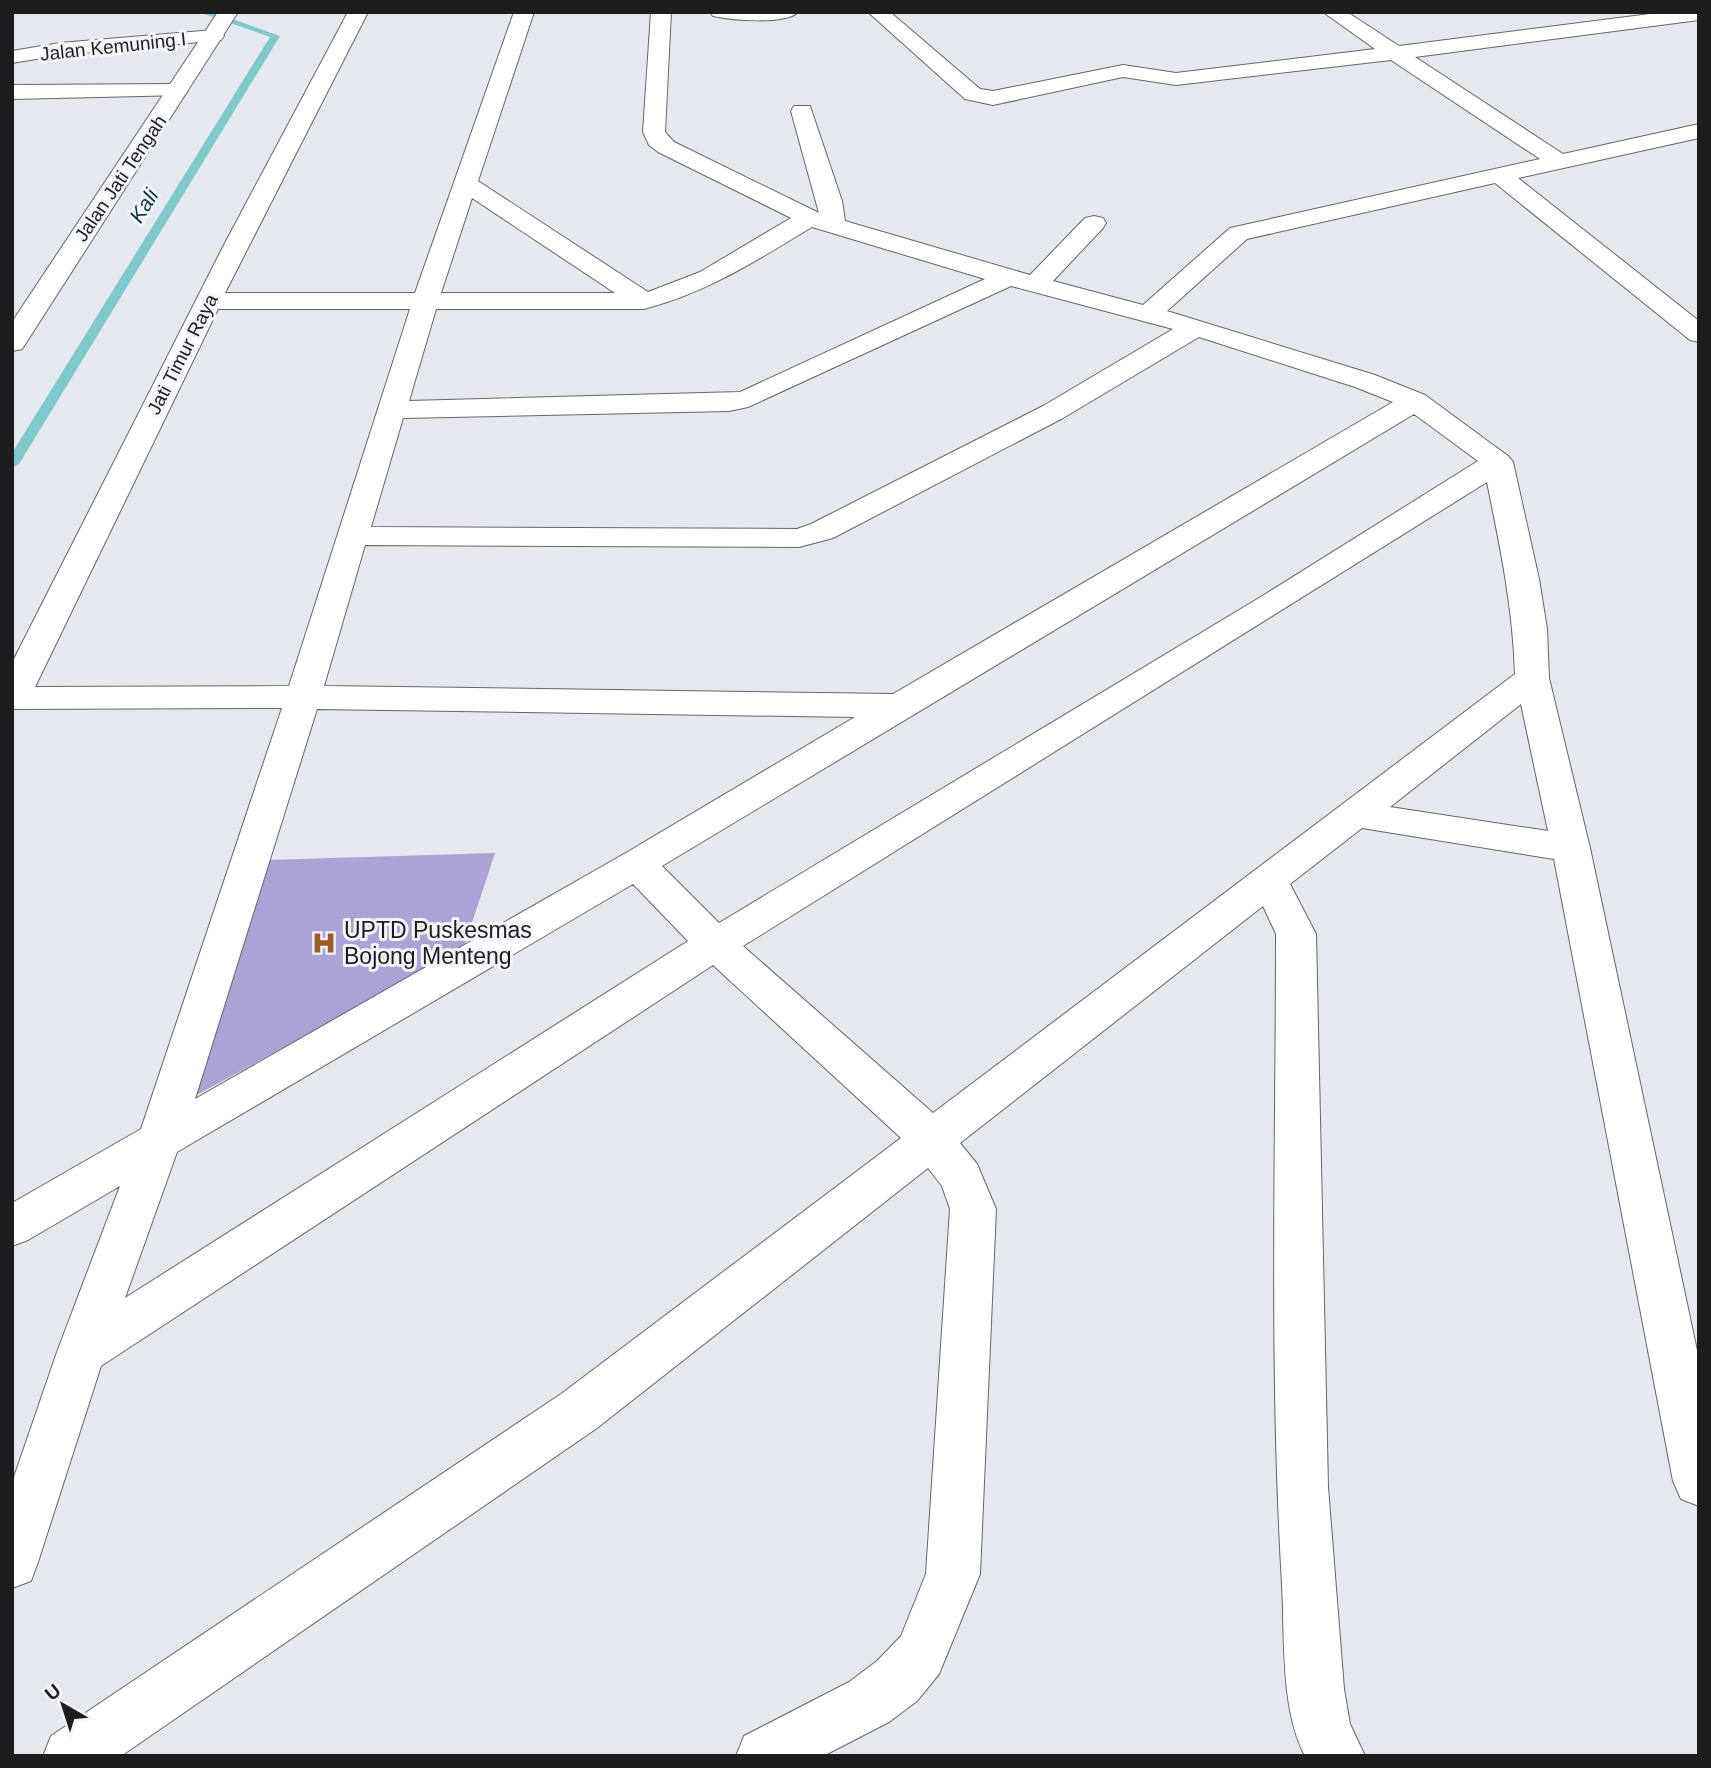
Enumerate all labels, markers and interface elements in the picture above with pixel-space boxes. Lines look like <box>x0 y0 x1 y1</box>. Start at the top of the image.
street label: Jalan Kemuning I <box>39 28 187 65</box>
street label: Jalan Jati Tengah <box>70 111 170 245</box>
water label: Kali <box>125 184 163 227</box>
street label: Jati Timur Raya <box>143 290 222 418</box>
place label: UPTD Puskesmas Bojong Menteng <box>344 917 532 969</box>
hospital icon: UPTD Puskesmas Bojong Menteng <box>310 929 338 957</box>
north arrow <box>28 1670 98 1740</box>
text: U <box>41 1680 65 1705</box>

